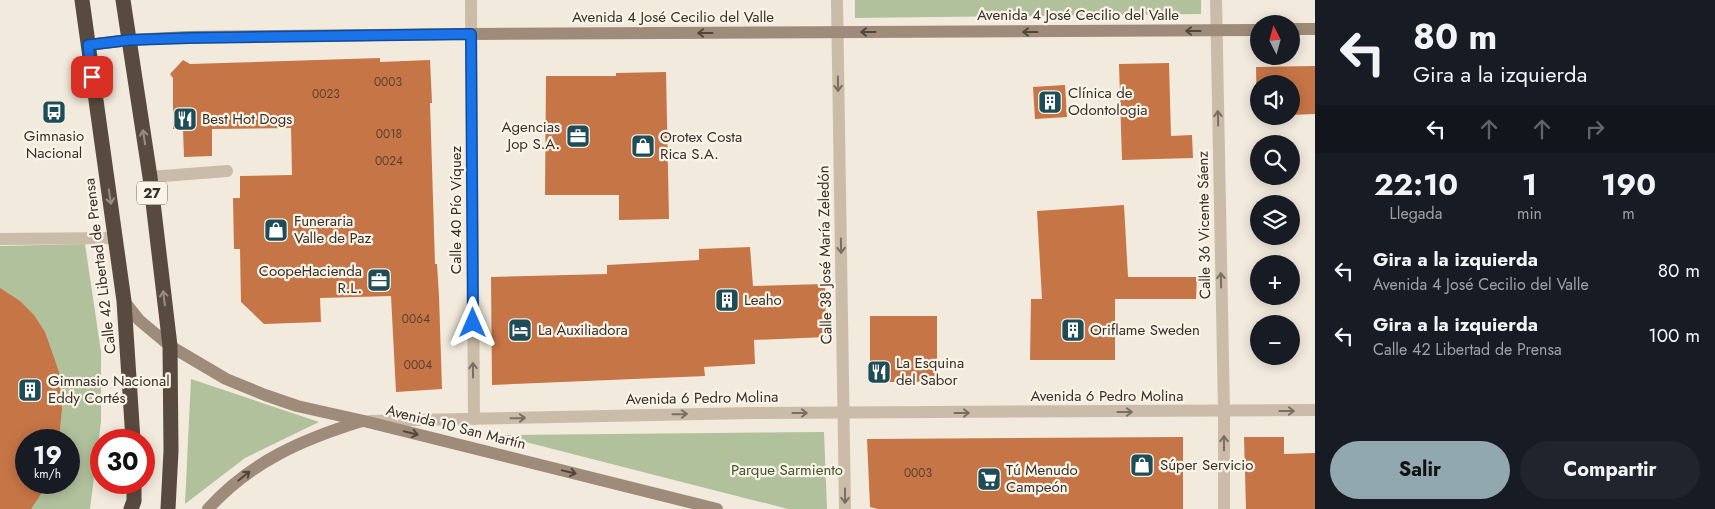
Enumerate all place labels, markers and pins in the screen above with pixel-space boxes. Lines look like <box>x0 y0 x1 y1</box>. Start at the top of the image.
pin <box>71 56 113 98</box>
place label: Clínica de Odontologia <box>1068 82 1148 121</box>
building icon: Clínica de Odontologia <box>1037 89 1063 115</box>
bus stop icon: Gimnasio Nacional <box>41 99 67 125</box>
restaurant icon: Best Hot Dogs <box>172 106 198 132</box>
place label: Best Hot Dogs <box>202 108 292 130</box>
place label: Agencias Jop S.A. <box>502 116 560 155</box>
office icon: Agencias Jop S.A. <box>565 123 591 149</box>
place label: Gimnasio Nacional <box>24 125 84 164</box>
place label: Orotex Costa Rica S.A. <box>660 126 742 165</box>
shop icon: Orotex Costa Rica S.A. <box>630 133 656 159</box>
place label: Funeraria Valle de Paz <box>294 210 372 249</box>
shop icon: Funeraria Valle de Paz <box>263 217 289 243</box>
place label: CoopeHacienda R.L. <box>259 260 362 299</box>
office icon: CoopeHacienda R.L. <box>366 267 392 293</box>
building icon: Leaho <box>714 287 740 313</box>
place label: Leaho <box>744 289 782 311</box>
hotel icon: La Auxiliadora <box>507 317 533 343</box>
building icon: Oriflame Sweden <box>1060 317 1086 343</box>
place label: La Auxiliadora <box>538 319 628 341</box>
place label: Oriflame Sweden <box>1090 319 1200 341</box>
place label: La Esquina del Sabor <box>896 352 964 391</box>
restaurant icon: La Esquina del Sabor <box>866 359 892 385</box>
place label: Gimnasio Nacional Eddy Cortés <box>48 370 170 409</box>
building icon: Gimnasio Nacional Eddy Cortés <box>17 377 43 403</box>
shop icon: Súper Servicio <box>1129 452 1155 478</box>
place label: Súper Servicio <box>1160 454 1253 476</box>
place label: Tú Menudo Campeón <box>1006 459 1078 498</box>
supermarket icon: Tú Menudo Campeón <box>976 466 1002 492</box>

